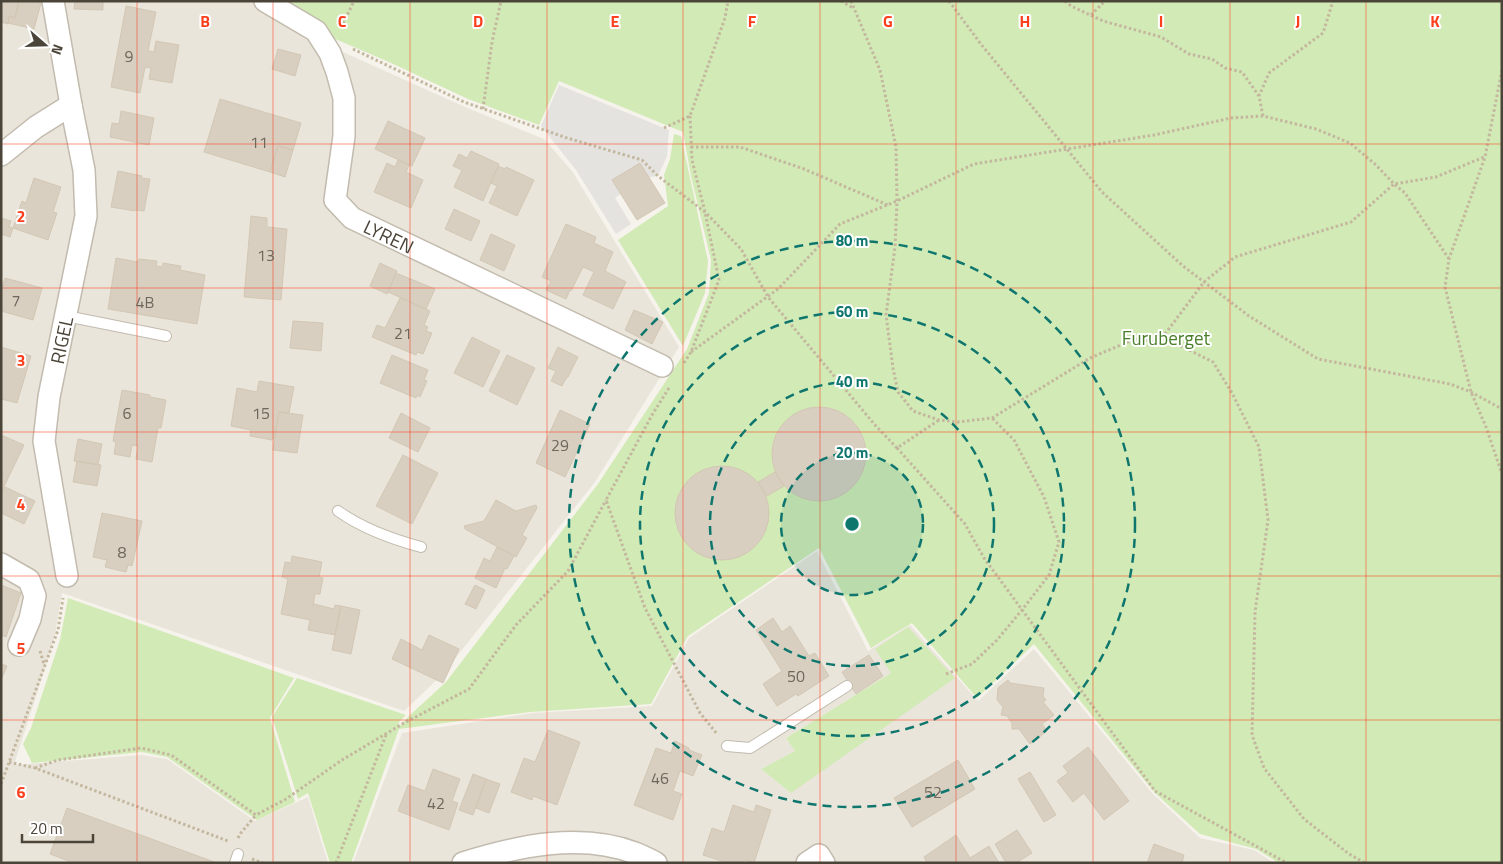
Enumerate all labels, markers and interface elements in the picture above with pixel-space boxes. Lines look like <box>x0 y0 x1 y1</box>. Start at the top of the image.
text: B <box>200 9 210 33</box>
text: C <box>338 9 347 33</box>
text: D <box>473 9 483 33</box>
text: E <box>611 9 620 33</box>
text: F <box>748 9 757 33</box>
text: G <box>883 9 893 33</box>
text: H <box>1020 9 1030 33</box>
text: I <box>1159 9 1163 33</box>
text: J <box>1296 9 1300 33</box>
text: K <box>1430 9 1440 33</box>
north arrow <box>20 20 70 70</box>
text: N <box>46 41 69 58</box>
house number: 9 <box>125 44 134 68</box>
house number: 11 <box>250 130 268 154</box>
text: 2 <box>17 204 25 228</box>
street label: LYREN <box>359 211 419 260</box>
text: 80 m <box>836 229 868 252</box>
house number: 13 <box>257 243 275 267</box>
house number: 7 <box>12 288 20 312</box>
house number: 4B <box>136 290 155 314</box>
text: 60 m <box>836 300 868 323</box>
street label: RIGEL <box>42 314 80 366</box>
house number: 21 <box>394 321 412 345</box>
park label: Furuberget <box>1122 323 1211 352</box>
text: 3 <box>17 348 25 372</box>
text: 40 m <box>836 370 868 393</box>
house number: 6 <box>123 401 132 425</box>
house number: 15 <box>252 401 270 425</box>
house number: 29 <box>551 433 569 457</box>
text: 20 m <box>836 441 868 464</box>
text: 4 <box>17 492 26 516</box>
centre of rings <box>843 515 861 533</box>
house number: 8 <box>118 540 127 564</box>
text: 5 <box>17 636 26 660</box>
house number: 50 <box>787 664 805 688</box>
house number: 46 <box>651 766 669 790</box>
text: 6 <box>17 780 26 804</box>
house number: 52 <box>924 780 942 804</box>
house number: 42 <box>427 791 445 815</box>
scale bar <box>22 812 94 844</box>
text: 20 m <box>30 817 63 840</box>

